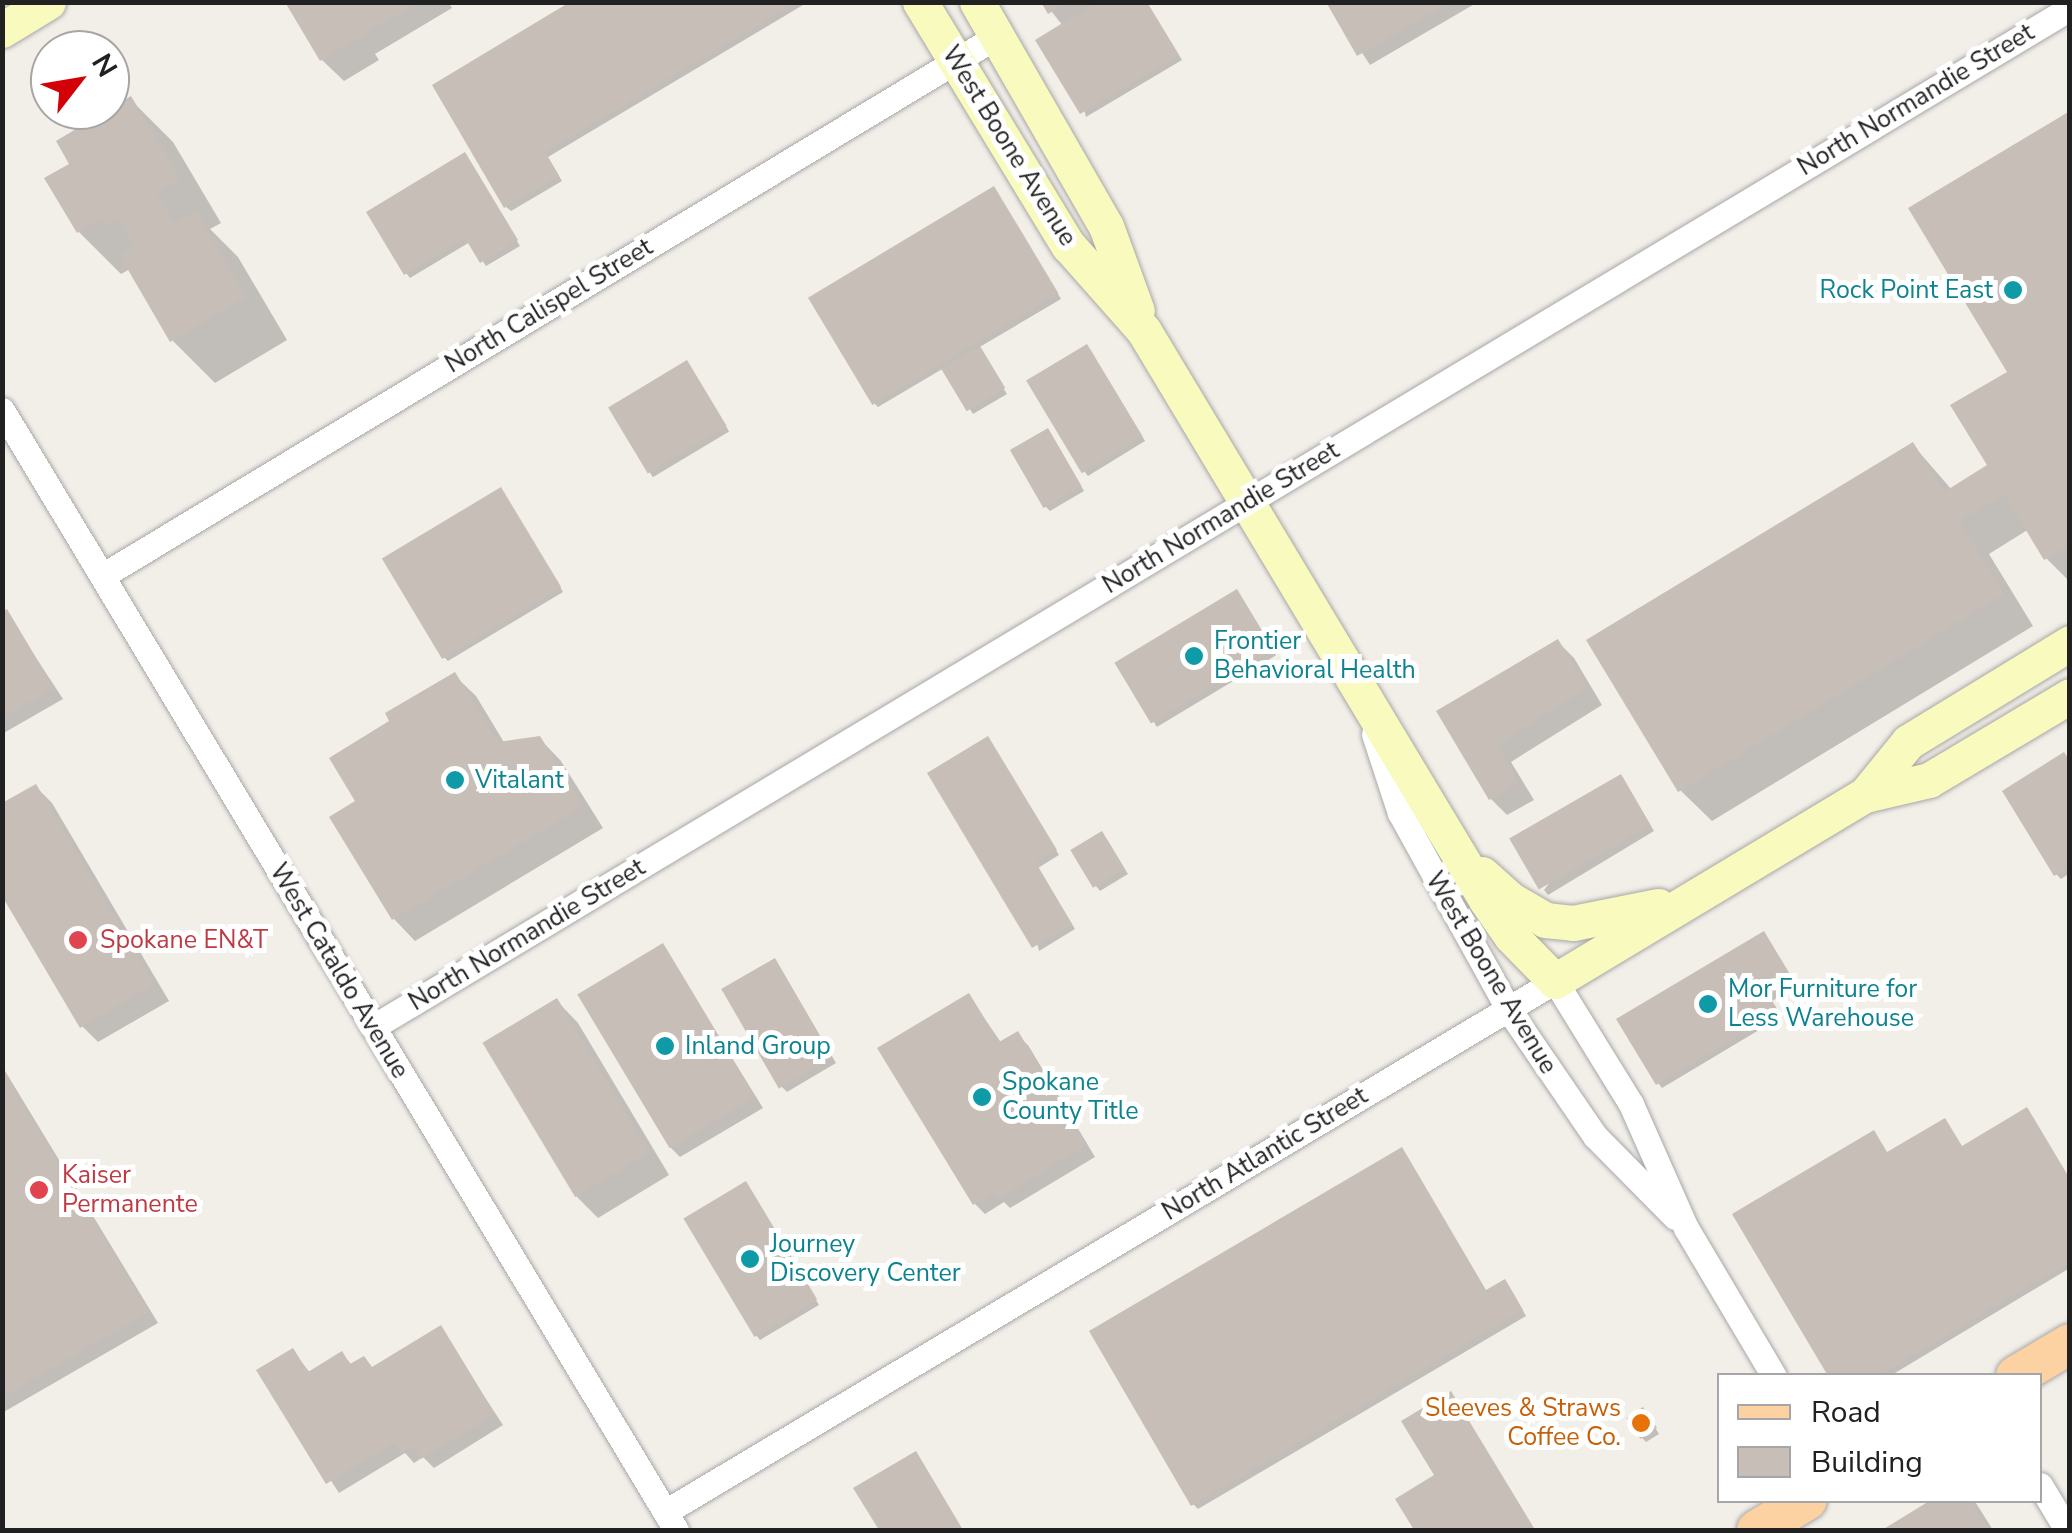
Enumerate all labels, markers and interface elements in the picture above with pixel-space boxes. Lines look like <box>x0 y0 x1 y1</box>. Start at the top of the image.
street label: North Normandie Street <box>1793 18 2039 182</box>
north arrow <box>30 30 130 130</box>
street label: West Boone Avenue <box>935 40 1083 252</box>
text: N <box>82 47 126 84</box>
street label: North Calispel Street <box>440 232 658 380</box>
place label: Rock Point East <box>1820 275 1993 305</box>
marker: Rock Point East <box>2002 279 2024 301</box>
street label: North Normandie Street <box>1098 436 1344 600</box>
place label: Frontier Behavioral Health <box>1214 627 1416 686</box>
marker: Frontier Behavioral Health <box>1183 645 1205 667</box>
place label: Vitalant <box>475 765 564 795</box>
marker: Vitalant <box>444 769 466 791</box>
street label: North Normandie Street <box>404 853 650 1017</box>
street label: West Cataldo Avenue <box>263 858 415 1084</box>
street label: West Boone Avenue <box>1419 867 1563 1079</box>
place label: Spokane EN&T <box>100 925 268 955</box>
marker: Spokane EN&T <box>65 927 91 953</box>
place label: Mor Furniture for Less Warehouse <box>1728 975 1917 1034</box>
marker: Mor Furniture for Less Warehouse <box>1697 993 1719 1015</box>
place label: Inland Group <box>685 1031 831 1061</box>
marker: Inland Group <box>654 1035 676 1057</box>
place label: Spokane County Title <box>1002 1068 1138 1127</box>
street label: North Atlantic Street <box>1157 1081 1373 1227</box>
marker: Spokane County Title <box>971 1086 993 1108</box>
place label: Kaiser Permanente <box>62 1161 198 1220</box>
marker: Kaiser Permanente <box>26 1177 52 1203</box>
place label: Journey Discovery Center <box>770 1230 961 1289</box>
marker: Journey Discovery Center <box>739 1248 761 1270</box>
legend <box>1717 1373 2042 1503</box>
text: Road <box>1811 1392 1881 1433</box>
place label: Sleeves & Straws Coffee Co. <box>1425 1394 1621 1453</box>
marker: Sleeves & Straws Coffee Co. <box>1630 1412 1652 1434</box>
text: Building <box>1811 1442 1923 1483</box>

